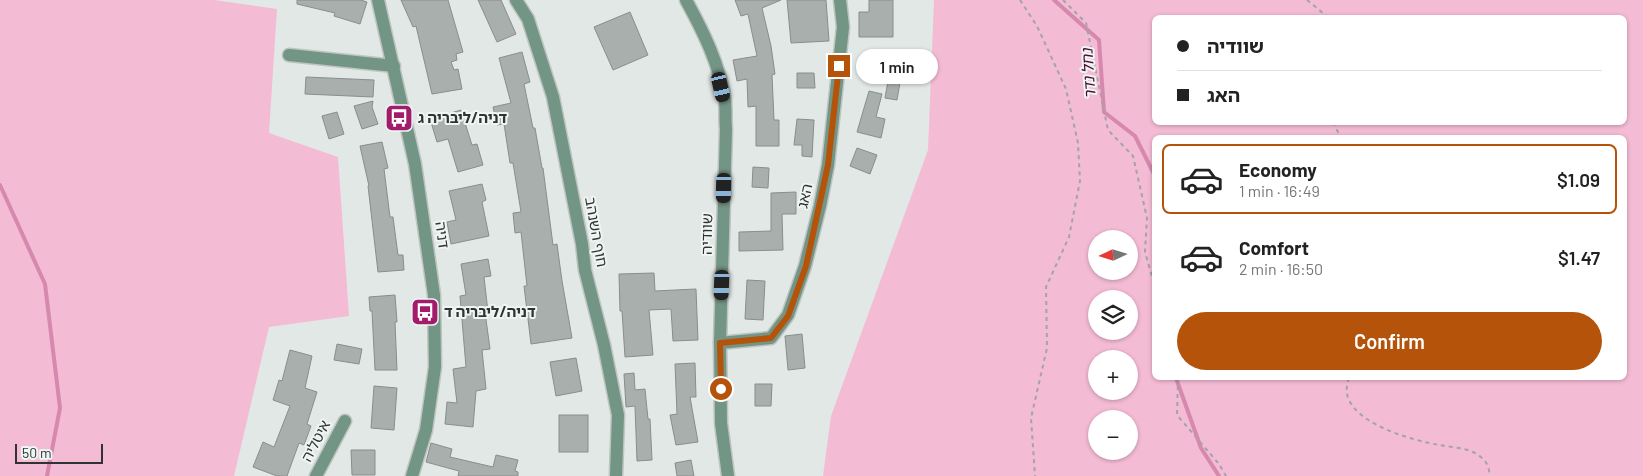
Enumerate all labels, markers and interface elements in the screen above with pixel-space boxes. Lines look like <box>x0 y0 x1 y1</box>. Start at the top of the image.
text: שוודיה <box>1207 34 1264 57</box>
water label: נחל נדר <box>1076 47 1099 100</box>
callout: 1 min <box>856 48 939 84</box>
route end <box>828 55 850 77</box>
text: 1 min <box>880 57 914 76</box>
car <box>710 71 731 103</box>
text: האג <box>1207 83 1240 106</box>
bus stop icon: דניה/ליבריה ג <box>384 103 414 133</box>
place label: דניה/ליבריה ג <box>418 108 508 126</box>
icon: car <box>1179 157 1224 202</box>
text: Economy <box>1239 158 1317 181</box>
text: $1.09 <box>1557 168 1600 191</box>
car <box>716 173 731 203</box>
text: 1 min · 16:49 <box>1239 181 1320 200</box>
street label: האג <box>793 182 815 210</box>
street label: חוף השנהב <box>582 195 612 268</box>
street label: שוודיה <box>697 213 715 255</box>
street label: דניה <box>432 220 454 250</box>
north arrow <box>1088 230 1138 280</box>
map controls <box>1088 230 1138 460</box>
icon: car <box>1179 235 1224 280</box>
text: Comfort <box>1239 236 1309 259</box>
text: $1.47 <box>1558 246 1600 269</box>
text: 2 min · 16:50 <box>1239 259 1323 278</box>
car <box>713 270 730 300</box>
button: layers <box>1088 290 1138 340</box>
bus stop icon: דניה/ליבריה ד <box>410 297 440 327</box>
place label: דניה/ליבריה ד <box>444 302 536 320</box>
button: Confirm <box>1177 312 1602 370</box>
button: + <box>1088 350 1138 400</box>
route start <box>710 378 732 400</box>
button: − <box>1088 410 1138 460</box>
street label: איטליה <box>297 417 333 464</box>
scale bar <box>15 441 102 464</box>
text: 50 m <box>22 444 51 461</box>

